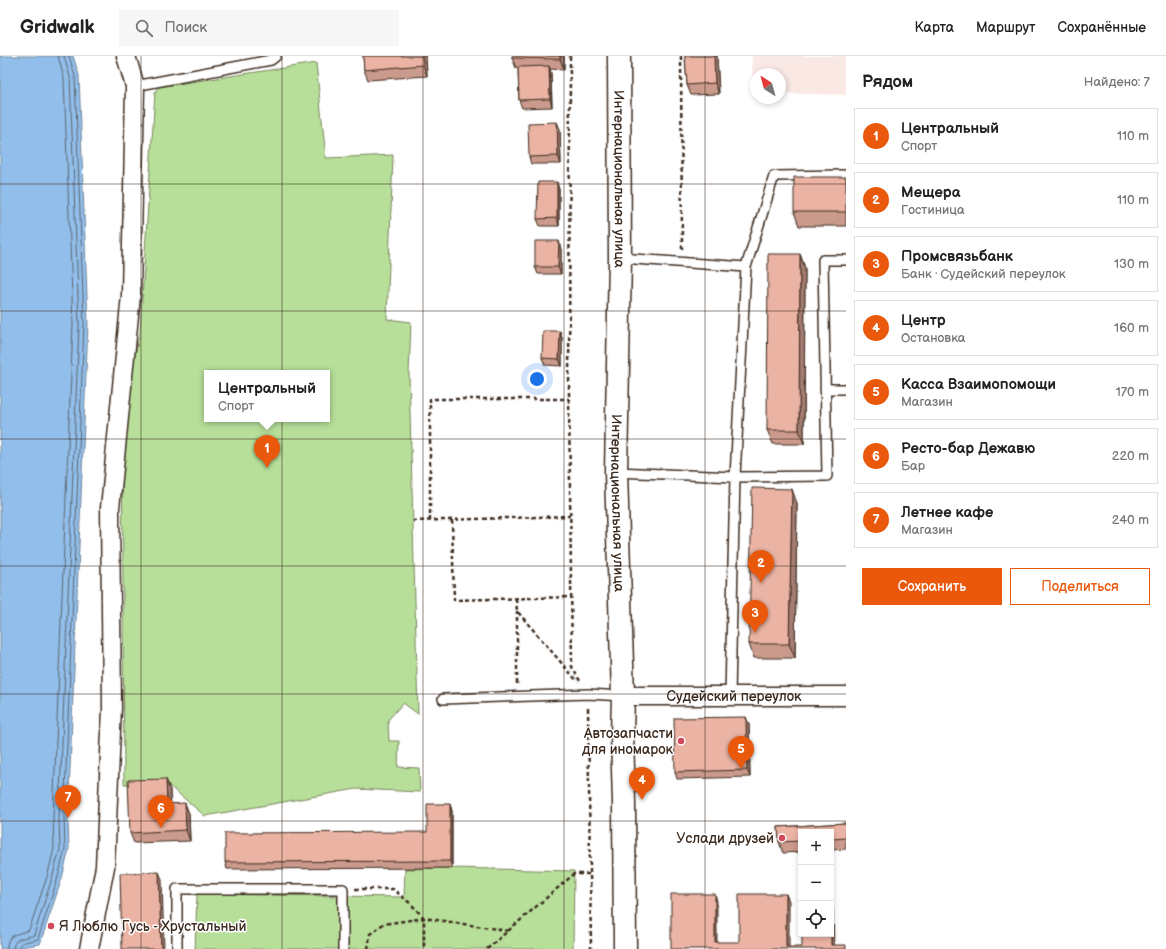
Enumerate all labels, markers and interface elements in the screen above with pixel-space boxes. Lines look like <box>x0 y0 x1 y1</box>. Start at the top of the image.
search box <box>119 10 399 46</box>
text: Gridwalk <box>20 16 95 39</box>
icon: search <box>133 17 155 39</box>
text: Поиск <box>165 18 207 37</box>
text: Карта <box>915 19 954 36</box>
text: Маршрут <box>976 19 1036 36</box>
text: Сохранённые <box>1058 19 1146 36</box>
north arrow <box>750 68 786 104</box>
text: Рядом <box>862 72 913 92</box>
text: Найдено: 7 <box>1084 74 1150 90</box>
street label: Интернациональная улица <box>611 90 629 269</box>
text: Центральный <box>901 119 999 138</box>
text: 1 <box>873 128 879 144</box>
text: 110 m <box>1117 128 1149 144</box>
text: Спорт <box>901 138 937 154</box>
text: Мещера <box>901 183 960 202</box>
text: 2 <box>872 192 880 208</box>
text: 110 m <box>1117 192 1149 208</box>
text: Гостиница <box>901 202 965 218</box>
text: Промсвязьбанк <box>901 247 1013 266</box>
text: 3 <box>872 256 880 272</box>
text: 130 m <box>1114 256 1149 272</box>
text: Банк · Судейский переулок <box>901 266 1066 282</box>
text: Центр <box>901 311 946 330</box>
text: 4 <box>872 320 880 336</box>
text: 160 m <box>1114 320 1149 336</box>
text: Остановка <box>901 330 966 346</box>
your location <box>527 369 547 389</box>
popup <box>204 370 330 422</box>
text: Касса Взаимопомощи <box>901 375 1056 394</box>
text: Центральный <box>218 379 316 398</box>
text: 5 <box>872 384 880 400</box>
text: 170 m <box>1116 384 1149 400</box>
text: Магазин <box>901 394 953 410</box>
text: Спорт <box>218 398 254 414</box>
street label: Интернациональная улица <box>607 414 628 593</box>
pin: 1 <box>254 435 280 468</box>
text: Ресто-бар Дежавю <box>901 439 1035 458</box>
text: 6 <box>872 448 880 464</box>
text: 220 m <box>1112 448 1149 464</box>
text: Бар <box>901 458 925 474</box>
text: Летнее кафе <box>901 503 993 522</box>
text: 7 <box>872 512 880 528</box>
text: 240 m <box>1112 512 1149 528</box>
text: Магазин <box>901 522 953 538</box>
pin: 2 <box>748 550 774 583</box>
button: Сохранить <box>862 568 1002 605</box>
button: Поделиться <box>1010 568 1150 605</box>
pin: 3 <box>742 600 768 633</box>
street label: Судейский переулок <box>666 688 802 705</box>
place label: Автозапчасти для иномарок <box>582 725 674 758</box>
marker: Автозапчасти для иномарок <box>676 736 686 746</box>
pin: 5 <box>728 736 754 769</box>
pin: 4 <box>629 767 655 800</box>
pin: 7 <box>55 785 81 818</box>
pin: 6 <box>148 795 174 828</box>
map controls <box>798 829 834 937</box>
button: + <box>798 829 834 865</box>
place label: Услади друзей <box>676 830 774 847</box>
marker: Услади друзей <box>777 833 787 843</box>
button: − <box>798 865 834 901</box>
button: locate <box>798 901 834 937</box>
place label: Я Люблю Гусь - Хрустальный <box>59 918 246 935</box>
marker: Я Люблю Гусь - Хрустальный <box>46 921 56 931</box>

